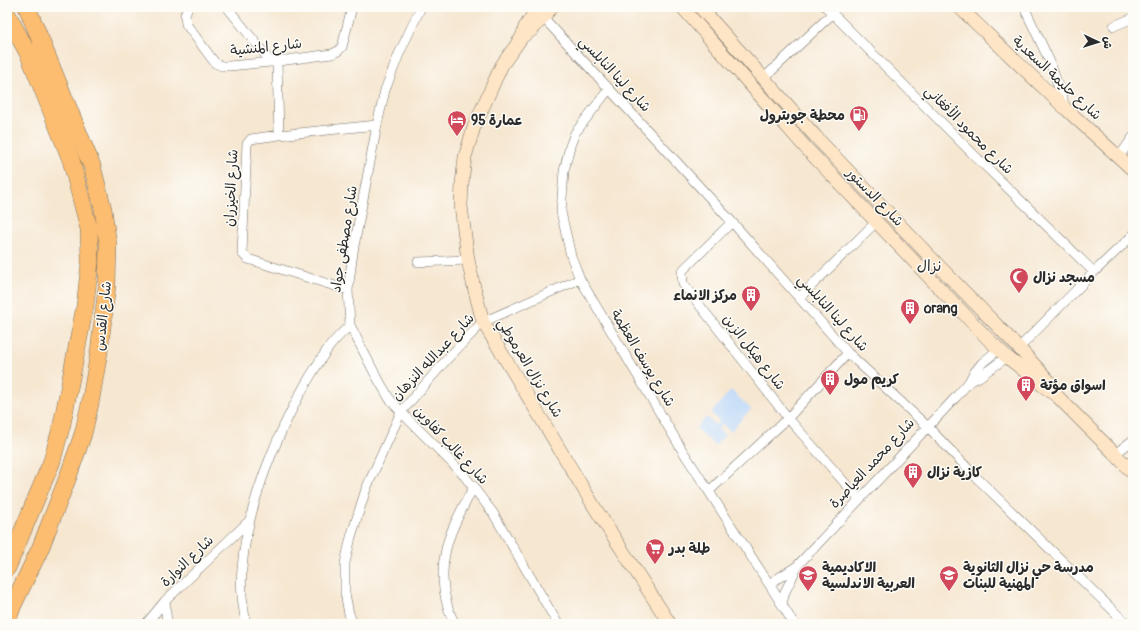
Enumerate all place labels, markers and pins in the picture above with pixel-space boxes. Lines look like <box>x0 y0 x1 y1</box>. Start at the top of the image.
fuel station icon: محطة جوبترول <box>848 104 870 132</box>
place label: محطة جوبترول <box>760 107 845 125</box>
hotel icon: عمارة 95 <box>446 109 468 137</box>
place label: عمارة 95 <box>471 112 523 129</box>
mosque icon: مسجد نزال <box>1008 266 1030 294</box>
place label: مسجد نزال <box>1033 269 1095 286</box>
building icon: مركز الانماء <box>740 284 762 312</box>
place label: مركز الانماء <box>673 287 737 304</box>
building icon: orang <box>899 297 921 325</box>
place label: orang <box>923 300 958 317</box>
building icon: كريم مول <box>819 368 841 396</box>
place label: كريم مول <box>844 371 900 390</box>
building icon: اسواق مؤتة <box>1015 374 1037 402</box>
place label: اسواق مؤتة <box>1040 377 1106 395</box>
building icon: كازية نزال <box>902 461 924 489</box>
place label: كازية نزال <box>927 464 983 481</box>
supermarket icon: طلة بدر <box>644 537 666 565</box>
place label: طلة بدر <box>667 540 710 557</box>
place label: الاكاديمية العربية الاندلسية <box>822 559 915 592</box>
place label: مدرسة حي نزال الثانوية المهنية للبنات <box>963 559 1094 592</box>
school or university icon: الاكاديمية العربية الاندلسية <box>797 564 819 592</box>
school or university icon: مدرسة حي نزال الثانوية المهنية للبنات <box>938 564 960 592</box>

